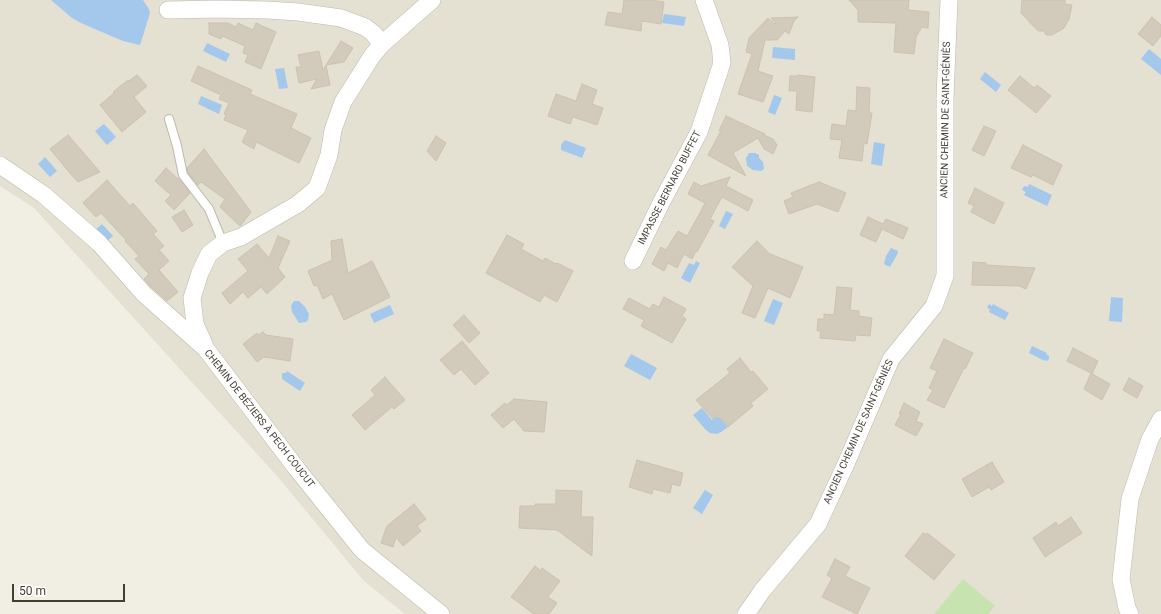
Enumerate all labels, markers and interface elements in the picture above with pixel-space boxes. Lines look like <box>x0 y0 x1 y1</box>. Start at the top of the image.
street label: ANCIEN CHEMIN DE SAINT-GÉNIÈS <box>939 41 953 199</box>
street label: IMPASSE BERNARD BUFFET <box>636 129 704 247</box>
street label: CHEMIN DE BÉZIERS À PECH COUCUT <box>201 348 317 490</box>
street label: ANCIEN CHEMIN DE SAINT-GÉNIÈS <box>822 358 896 506</box>
scale bar <box>14 576 127 602</box>
text: 50 m <box>19 584 46 598</box>

